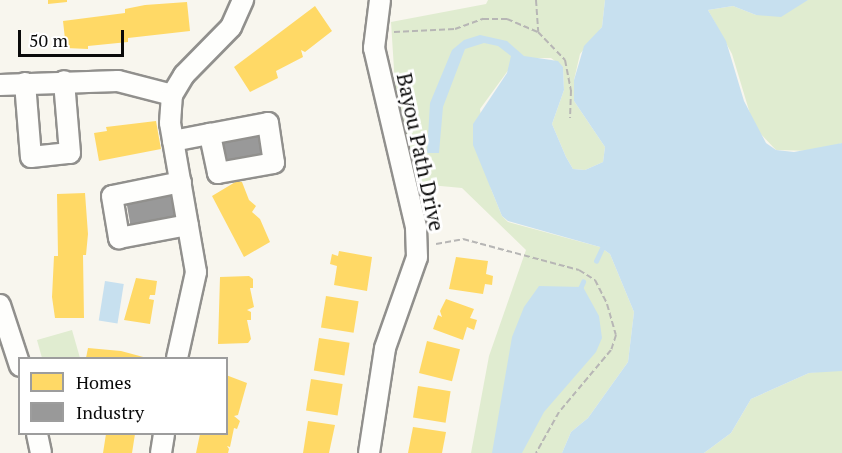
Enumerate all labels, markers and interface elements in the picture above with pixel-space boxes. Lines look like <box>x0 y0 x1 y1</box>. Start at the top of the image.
scale bar <box>21 18 128 56</box>
text: 50 m <box>29 28 68 52</box>
street label: Bayou Path Drive <box>392 71 450 233</box>
legend <box>18 357 228 435</box>
text: Homes <box>76 370 131 394</box>
text: Industry <box>76 400 144 424</box>

